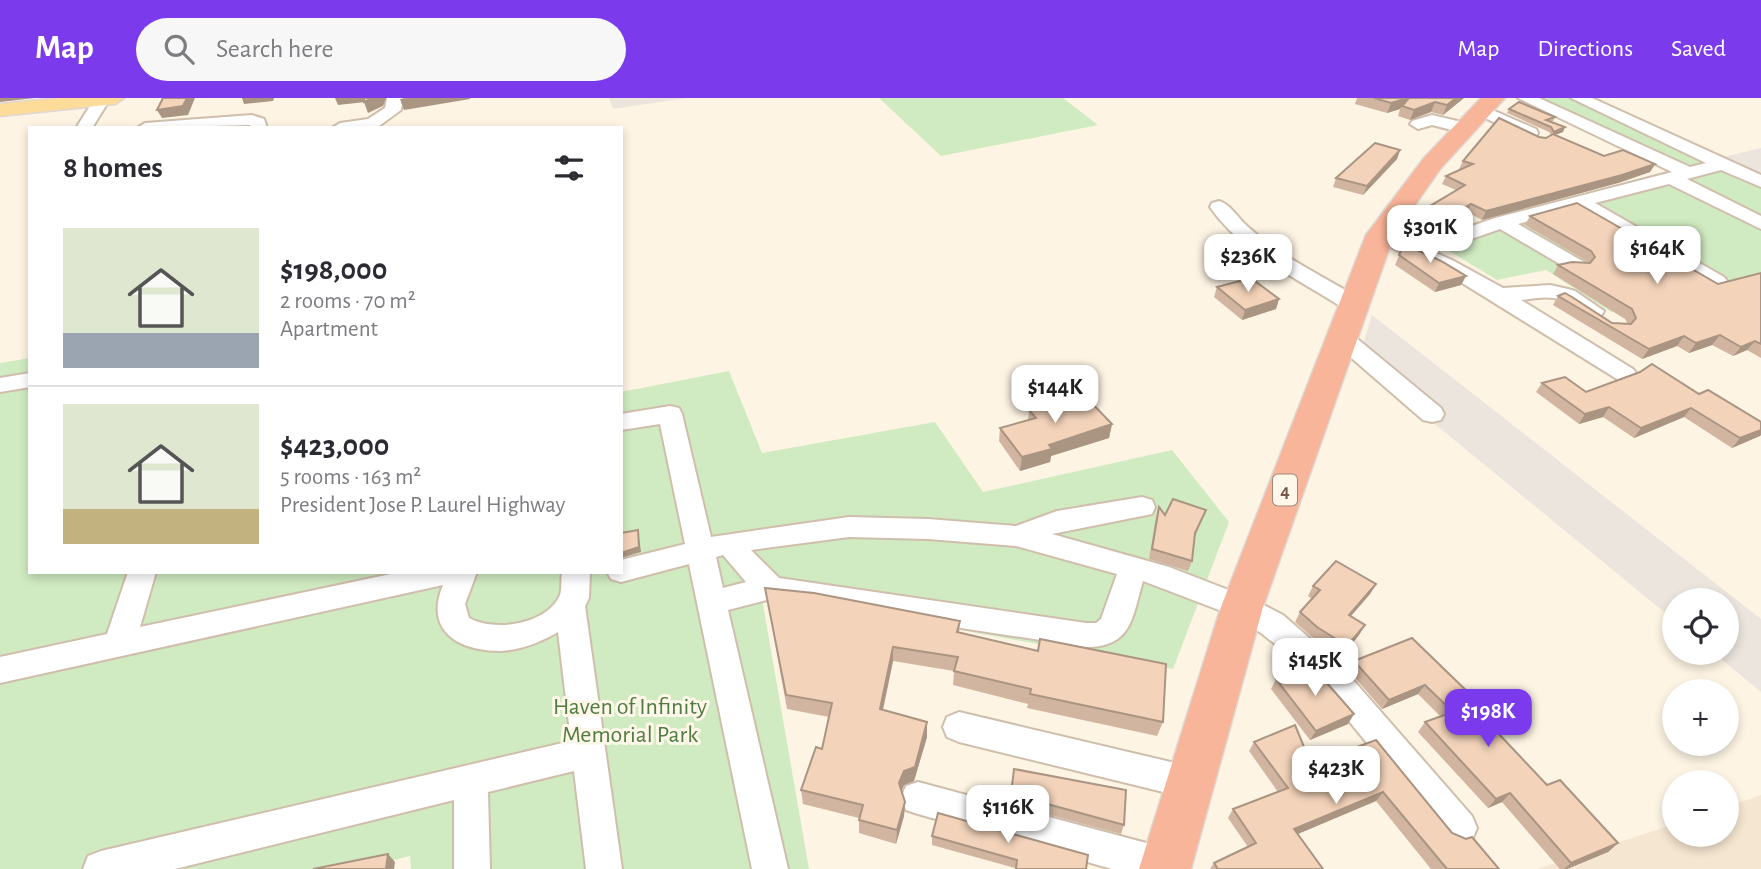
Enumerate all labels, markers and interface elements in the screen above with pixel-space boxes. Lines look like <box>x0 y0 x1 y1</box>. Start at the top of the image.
search box <box>136 18 626 81</box>
icon: search <box>160 30 198 68</box>
text: Map <box>35 32 94 65</box>
text: Search here <box>216 36 334 62</box>
text: Map <box>1457 37 1499 61</box>
text: Directions <box>1537 37 1633 61</box>
text: Saved <box>1671 37 1726 61</box>
icon: filters <box>550 149 588 187</box>
text: 8 homes <box>63 153 163 183</box>
pin: $301K <box>1381 206 1479 265</box>
text: $301K <box>1403 216 1457 239</box>
pin: $164K <box>1608 226 1706 286</box>
pin: $236K <box>1199 234 1297 294</box>
text: $164K <box>1630 237 1684 260</box>
text: $236K <box>1220 245 1276 268</box>
text: $198,000 <box>280 255 387 285</box>
icon: home <box>119 256 203 340</box>
text: 2 rooms · 70 m² <box>280 290 416 313</box>
text: Apartment <box>280 318 378 341</box>
pin: $144K <box>1006 366 1104 425</box>
text: $144K <box>1027 376 1083 399</box>
text: $423,000 <box>280 431 389 461</box>
icon: home <box>119 432 203 516</box>
text: 5 rooms · 163 m² <box>280 466 421 489</box>
road number: 4 <box>1273 474 1297 506</box>
text: President Jose P. Laurel Highway <box>280 494 565 517</box>
map controls <box>1662 588 1739 847</box>
button: locate <box>1662 588 1739 665</box>
pin: $145K <box>1266 638 1364 698</box>
text: $145K <box>1288 649 1342 672</box>
button: + <box>1662 679 1739 756</box>
pin: $198K <box>1439 690 1537 749</box>
park label: Haven of Infinity Memorial Park <box>553 695 707 747</box>
text: $198K <box>1461 700 1515 723</box>
pin: $423K <box>1287 746 1385 806</box>
text: $423K <box>1308 757 1364 780</box>
button: − <box>1662 770 1739 847</box>
pin: $116K <box>959 786 1057 845</box>
text: $116K <box>982 796 1034 819</box>

